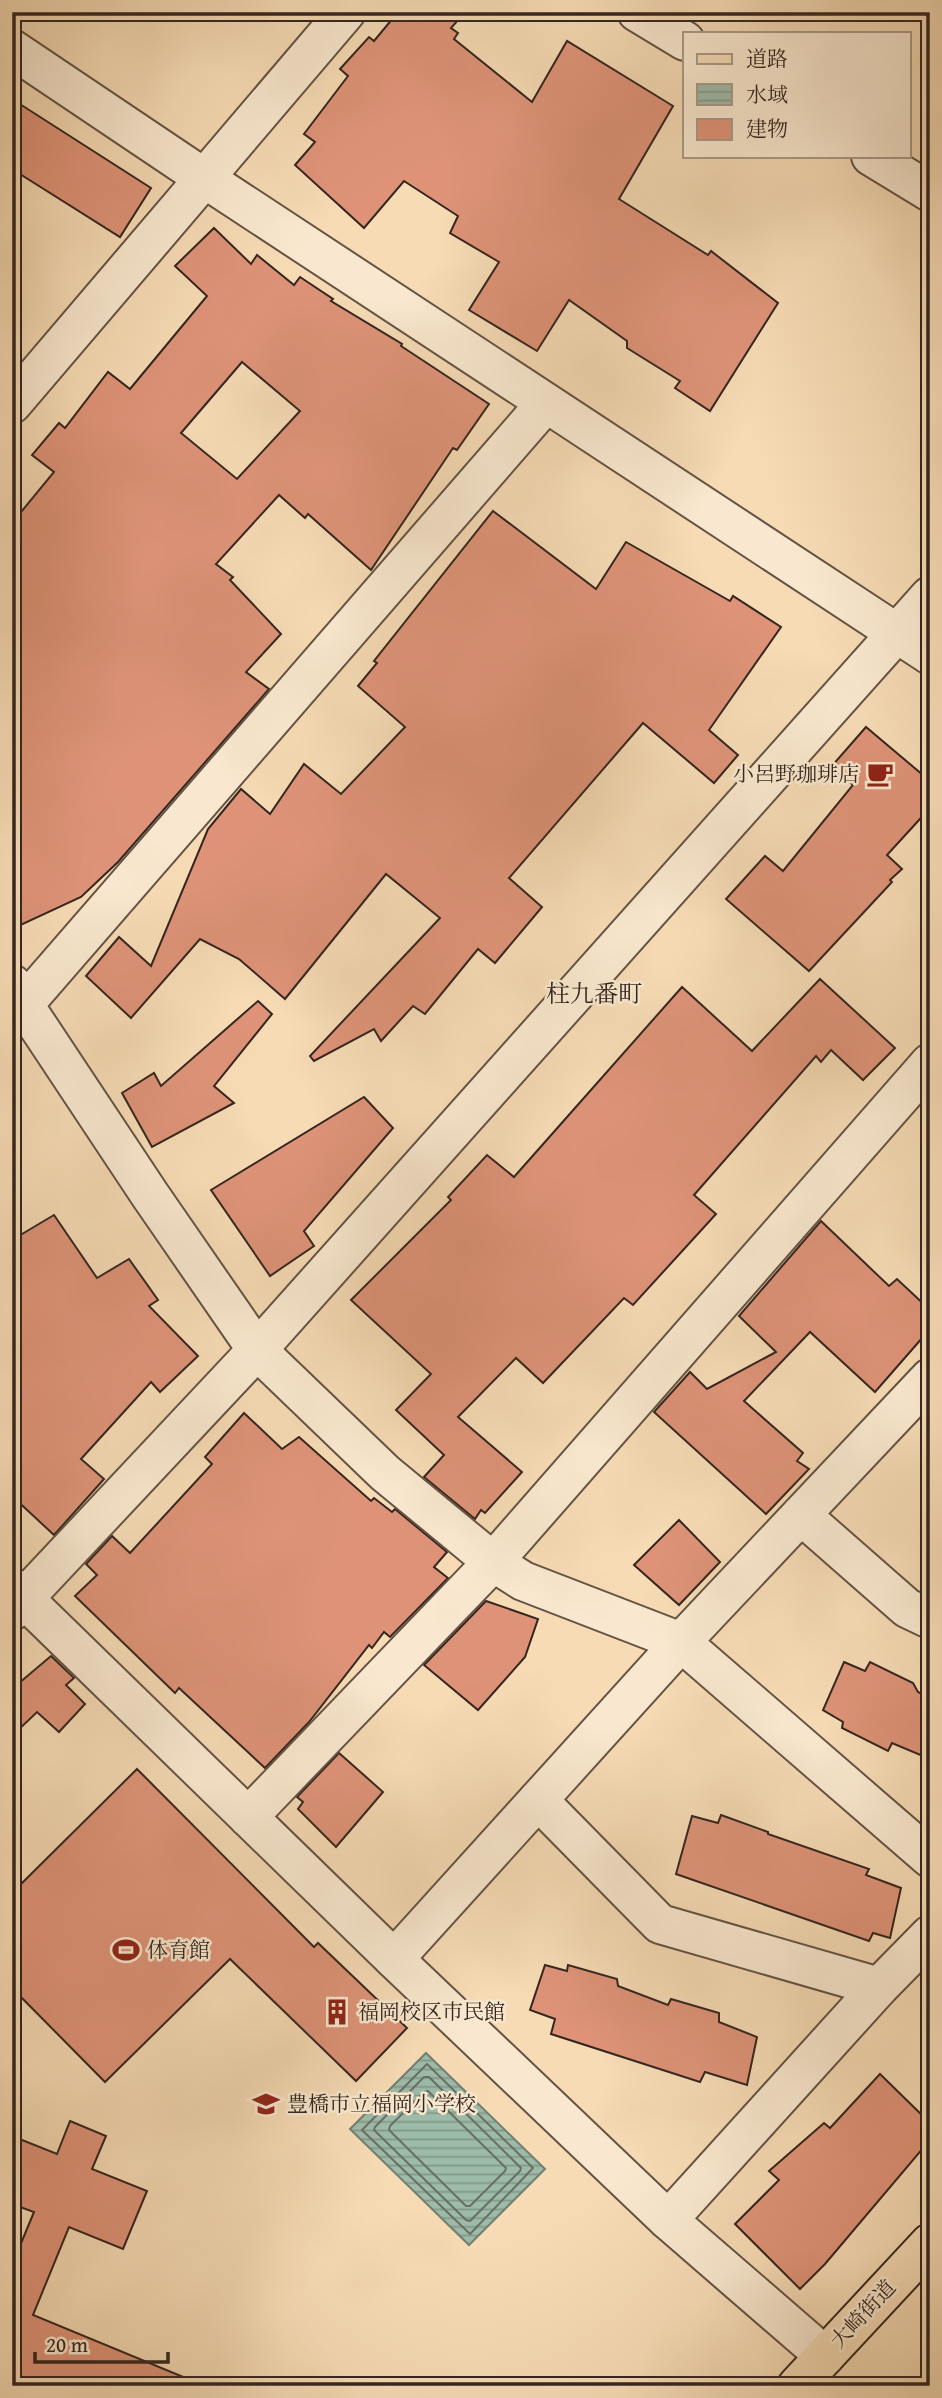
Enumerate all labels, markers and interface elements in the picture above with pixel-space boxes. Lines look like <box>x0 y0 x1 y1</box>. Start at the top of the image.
legend <box>683 32 911 158</box>
text: 道路 <box>746 43 788 74</box>
text: 水域 <box>746 79 788 110</box>
text: 建物 <box>746 113 788 144</box>
place label: 小呂野珈琲店 <box>733 758 859 789</box>
cafe icon: 小呂野珈琲店 <box>865 759 895 789</box>
district label: 柱九番町 <box>546 976 642 1011</box>
place label: 体育館 <box>147 1934 210 1965</box>
sports icon: 体育館 <box>111 1935 141 1965</box>
place label: 福岡校区市民館 <box>358 1996 505 2027</box>
building icon: 福岡校区市民館 <box>322 1997 352 2027</box>
place label: 豊橋市立福岡小学校 <box>287 2088 476 2119</box>
school or university icon: 豊橋市立福岡小学校 <box>251 2089 281 2119</box>
street label: 大崎街道 <box>823 2272 903 2355</box>
scale bar <box>35 2321 168 2365</box>
text: 20 m <box>46 2329 88 2360</box>

